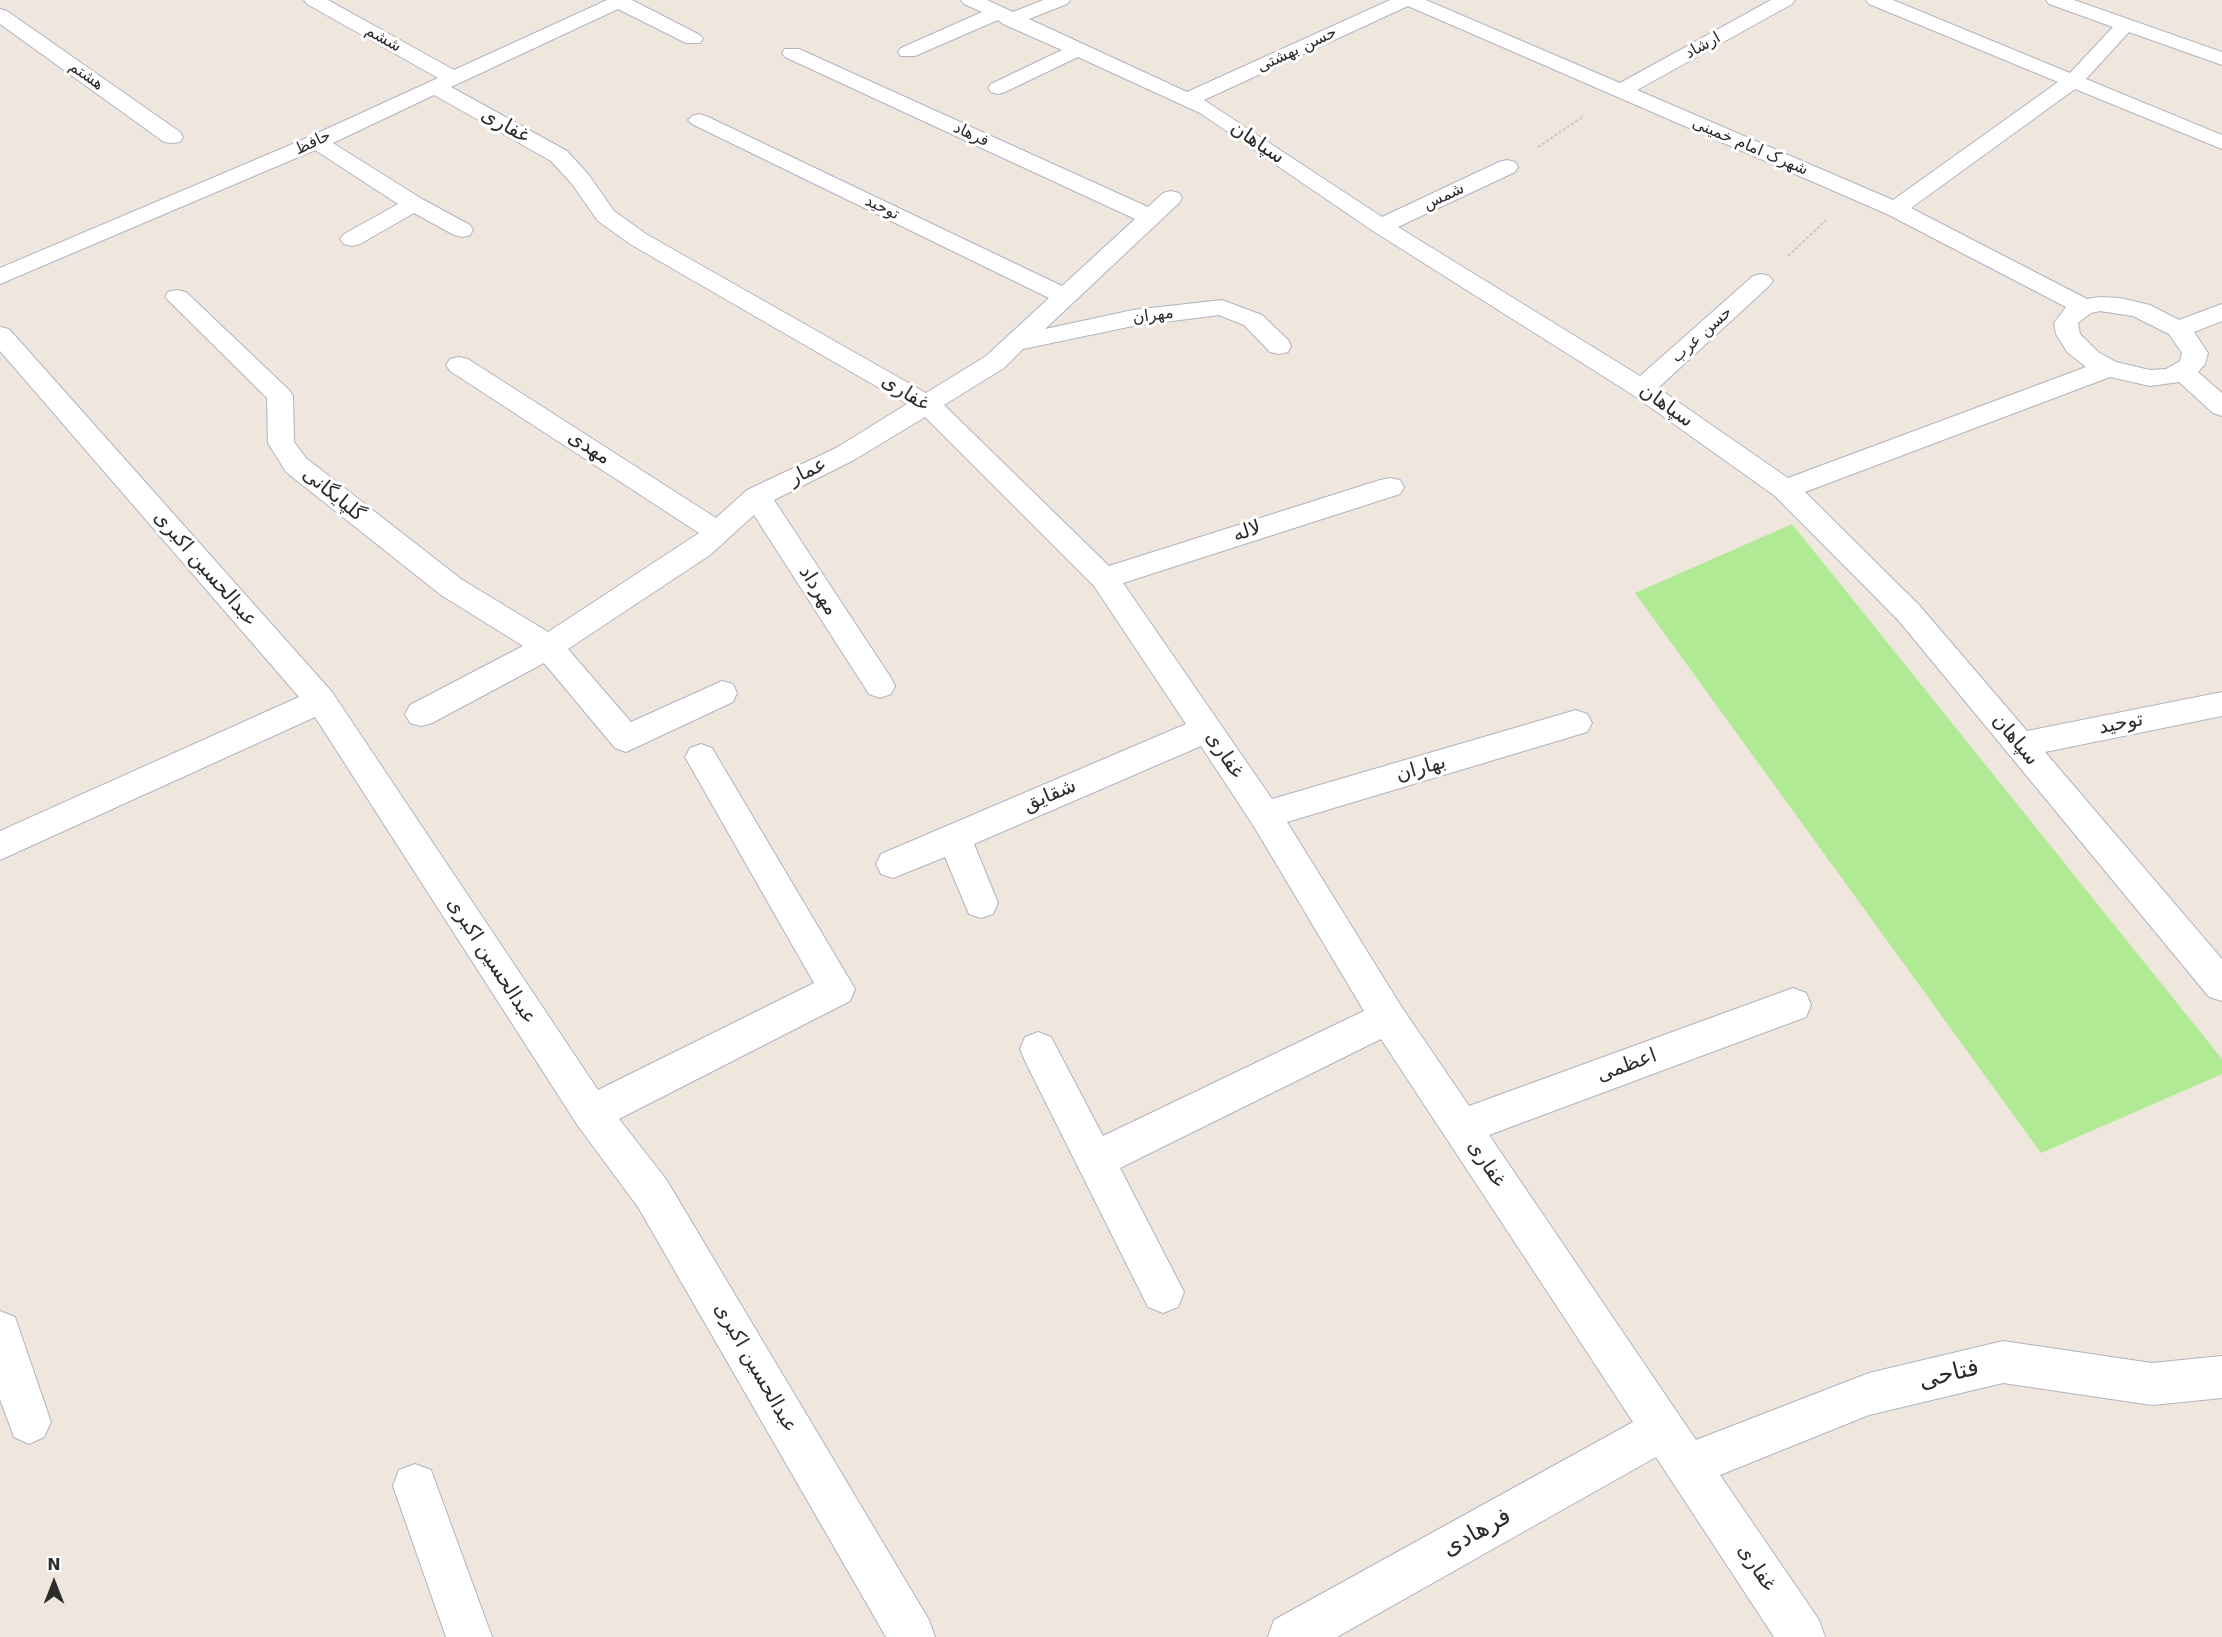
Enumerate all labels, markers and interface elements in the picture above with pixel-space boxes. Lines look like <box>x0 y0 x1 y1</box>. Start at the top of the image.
street label: ششم <box>362 21 404 57</box>
street label: حسن بهشتی <box>1254 23 1340 77</box>
street label: ارشاد <box>1682 28 1724 64</box>
street label: هشتم <box>65 57 107 95</box>
street label: غفاری <box>476 103 534 149</box>
street label: شهرک امام خمینی <box>1689 114 1811 180</box>
street label: سپاهان <box>1225 116 1289 170</box>
street label: فرهاد <box>950 118 992 152</box>
street label: حافظ <box>292 126 334 160</box>
street label: شمس <box>1420 179 1468 215</box>
street label: توحید <box>862 192 902 224</box>
street label: حسن عرب <box>1668 303 1736 367</box>
street label: مهران <box>1131 304 1175 328</box>
street label: غفاری <box>877 369 933 417</box>
street label: سپاهان <box>1634 379 1698 433</box>
street label: مهدی <box>563 425 615 471</box>
street label: عمار <box>785 453 831 491</box>
street label: گلپایگانی <box>297 463 369 527</box>
street label: عبدالحسین اکبری <box>148 506 262 632</box>
street label: لاله <box>1230 516 1264 548</box>
street label: مهرداد <box>793 562 843 620</box>
street label: توحید <box>2097 708 2145 740</box>
street label: سپاهان <box>1986 709 2044 771</box>
street label: غفاری <box>1200 727 1248 783</box>
street label: بهاران <box>1393 750 1449 788</box>
street label: شقایق <box>1020 774 1080 818</box>
street label: عبدالحسین اکبری <box>441 893 541 1029</box>
street label: اعظمی <box>1594 1044 1660 1088</box>
street label: غفاری <box>1462 1136 1510 1192</box>
street label: عبدالحسین اکبری <box>708 1299 802 1437</box>
street label: فتاحی <box>1916 1354 1982 1396</box>
street label: فرهادی <box>1438 1502 1516 1564</box>
street label: غفاری <box>1732 1540 1780 1596</box>
north arrow <box>24 1553 84 1613</box>
text: N <box>47 1555 61 1574</box>

